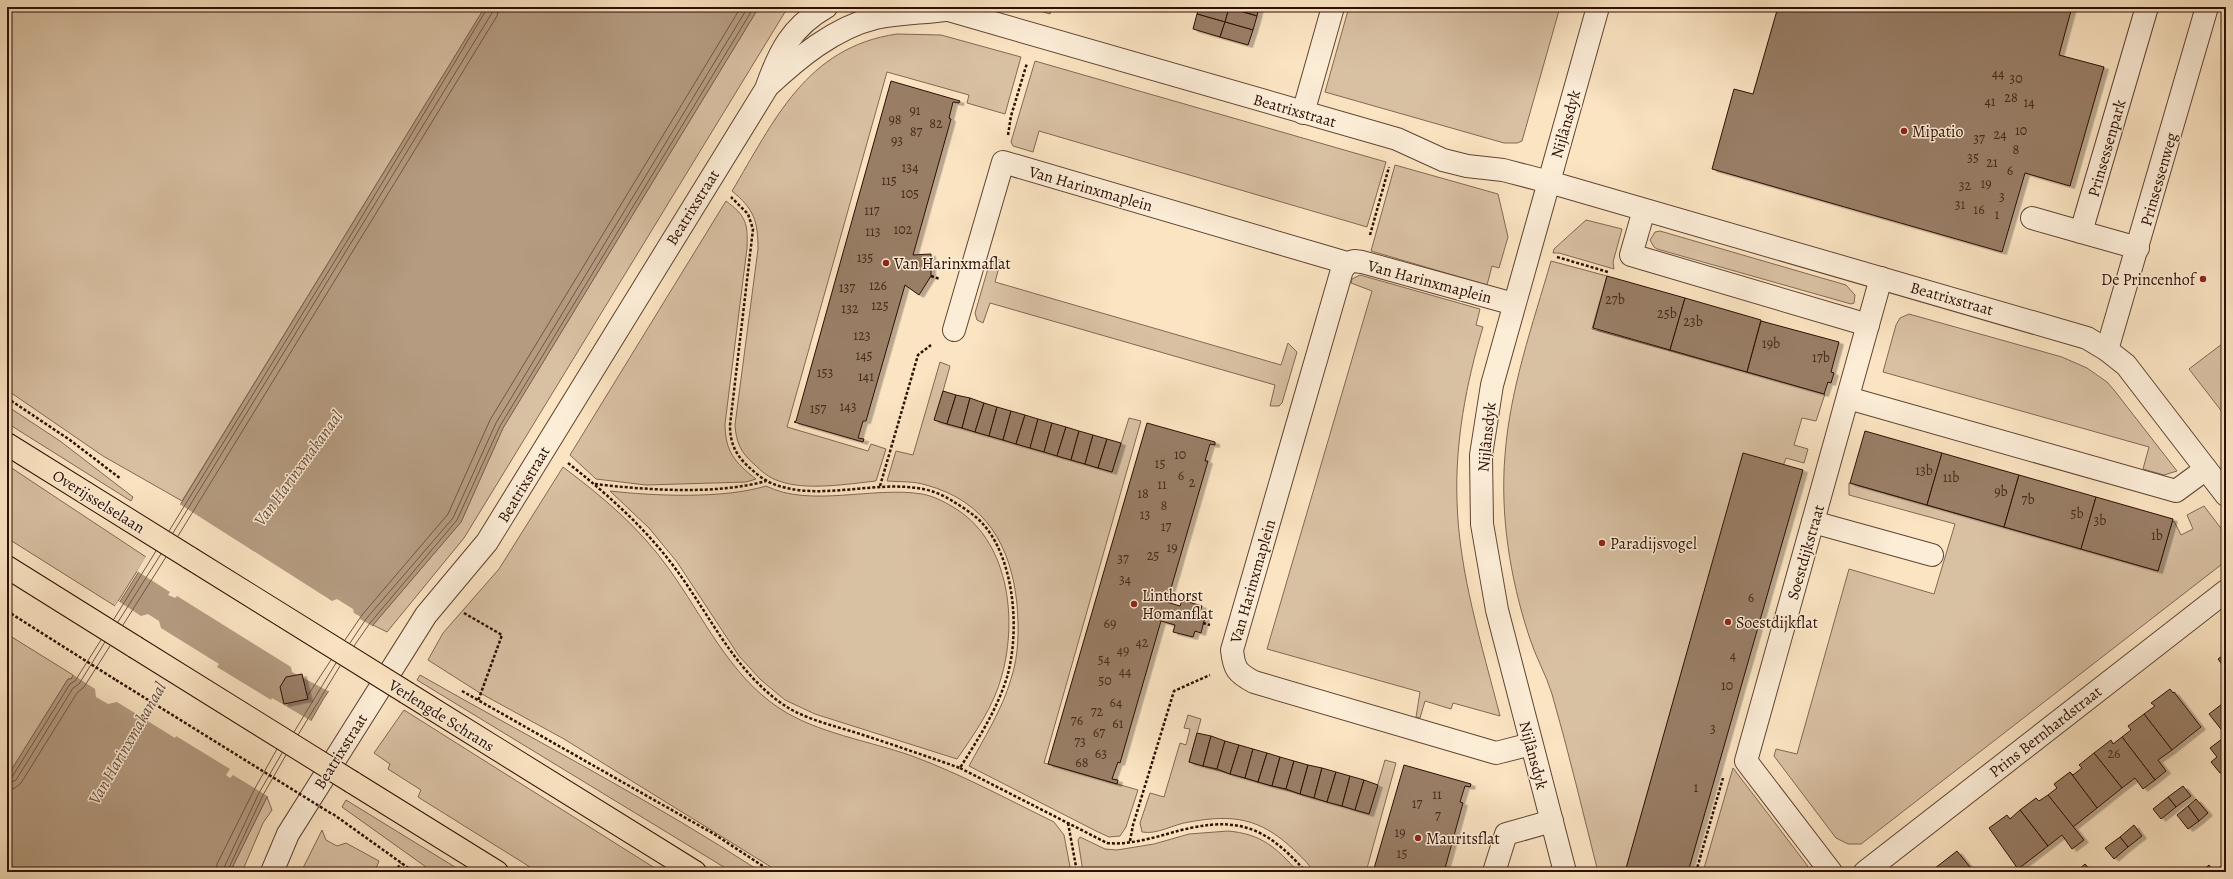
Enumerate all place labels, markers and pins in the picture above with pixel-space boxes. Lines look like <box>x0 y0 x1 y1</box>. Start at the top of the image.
place label: Mipatio <box>1912 121 1964 143</box>
marker: Mipatio <box>1899 126 1909 136</box>
place label: Van Harinxmaflat <box>893 253 1011 275</box>
marker: Van Harinxmaflat <box>881 258 891 268</box>
place label: De Princenhof <box>2101 269 2198 291</box>
marker: De Princenhof <box>2198 274 2208 284</box>
place label: Paradijsvogel <box>1610 533 1697 555</box>
marker: Paradijsvogel <box>1597 538 1607 548</box>
place label: Linthorst Homanflat <box>1142 585 1213 625</box>
marker: Linthorst Homanflat <box>1129 599 1139 609</box>
place label: Soestdijkflat <box>1736 612 1818 634</box>
marker: Soestdijkflat <box>1723 617 1733 627</box>
place label: Mauritsflat <box>1426 828 1500 850</box>
marker: Mauritsflat <box>1413 833 1423 843</box>

